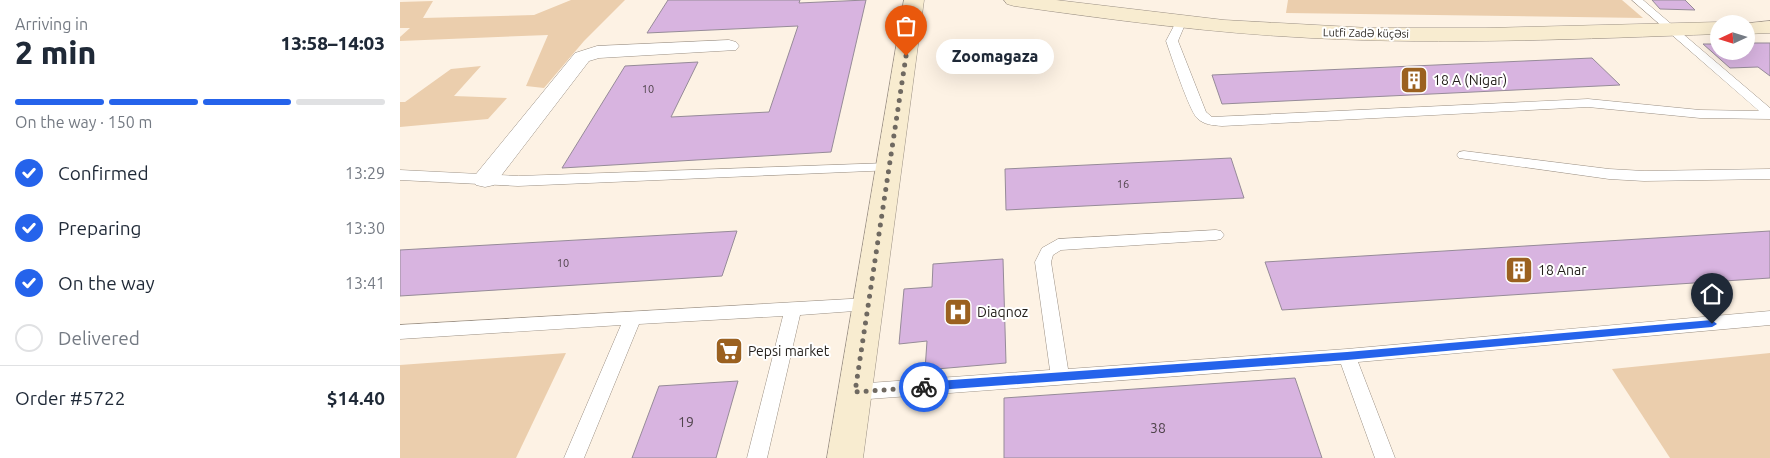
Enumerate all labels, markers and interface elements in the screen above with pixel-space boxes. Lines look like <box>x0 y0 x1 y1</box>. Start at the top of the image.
pin <box>885 5 927 56</box>
icon: bag <box>892 12 920 40</box>
text: Arriving in <box>15 15 88 33</box>
north arrow <box>1710 15 1755 60</box>
map controls <box>1710 15 1755 60</box>
street label: Lutfi Zadə küçəsi <box>1323 26 1409 40</box>
text: 13:58–14:03 <box>280 32 385 54</box>
text: 2 min <box>15 34 96 70</box>
callout: Zoomagaza <box>936 38 1054 74</box>
text: Zoomagaza <box>952 47 1038 65</box>
building icon: 18 A (Nigar) <box>1399 65 1429 95</box>
place label: 18 A (Nigar) <box>1433 72 1507 88</box>
house number: 10 <box>642 83 654 95</box>
text: On the way · 150 m <box>15 113 152 131</box>
icon: check <box>15 159 43 187</box>
text: Confirmed <box>58 162 149 184</box>
text: 13:29 <box>345 164 385 182</box>
house number: 16 <box>1117 178 1129 190</box>
icon: check <box>15 214 43 242</box>
text: Preparing <box>58 217 142 239</box>
text: 13:30 <box>345 219 385 237</box>
building icon: 18 Anar <box>1504 255 1534 285</box>
house number: 10 <box>557 257 569 269</box>
place label: 18 Anar <box>1538 262 1587 278</box>
icon: check <box>15 269 43 297</box>
text: On the way <box>58 272 155 294</box>
pin <box>1691 273 1733 324</box>
text: 13:41 <box>345 274 385 292</box>
icon: home <box>1698 280 1726 308</box>
hospital icon: Diaqnoz <box>943 297 973 327</box>
place label: Diaqnoz <box>977 304 1028 320</box>
text: Delivered <box>58 327 140 349</box>
supermarket icon: Pepsi market <box>714 336 744 366</box>
place label: Pepsi market <box>748 343 830 359</box>
courier <box>899 362 949 412</box>
icon: bike <box>910 373 938 401</box>
text: Order #5722 <box>15 387 125 409</box>
text: $14.40 <box>327 387 385 409</box>
house number: 19 <box>678 414 694 430</box>
house number: 38 <box>1150 420 1166 436</box>

